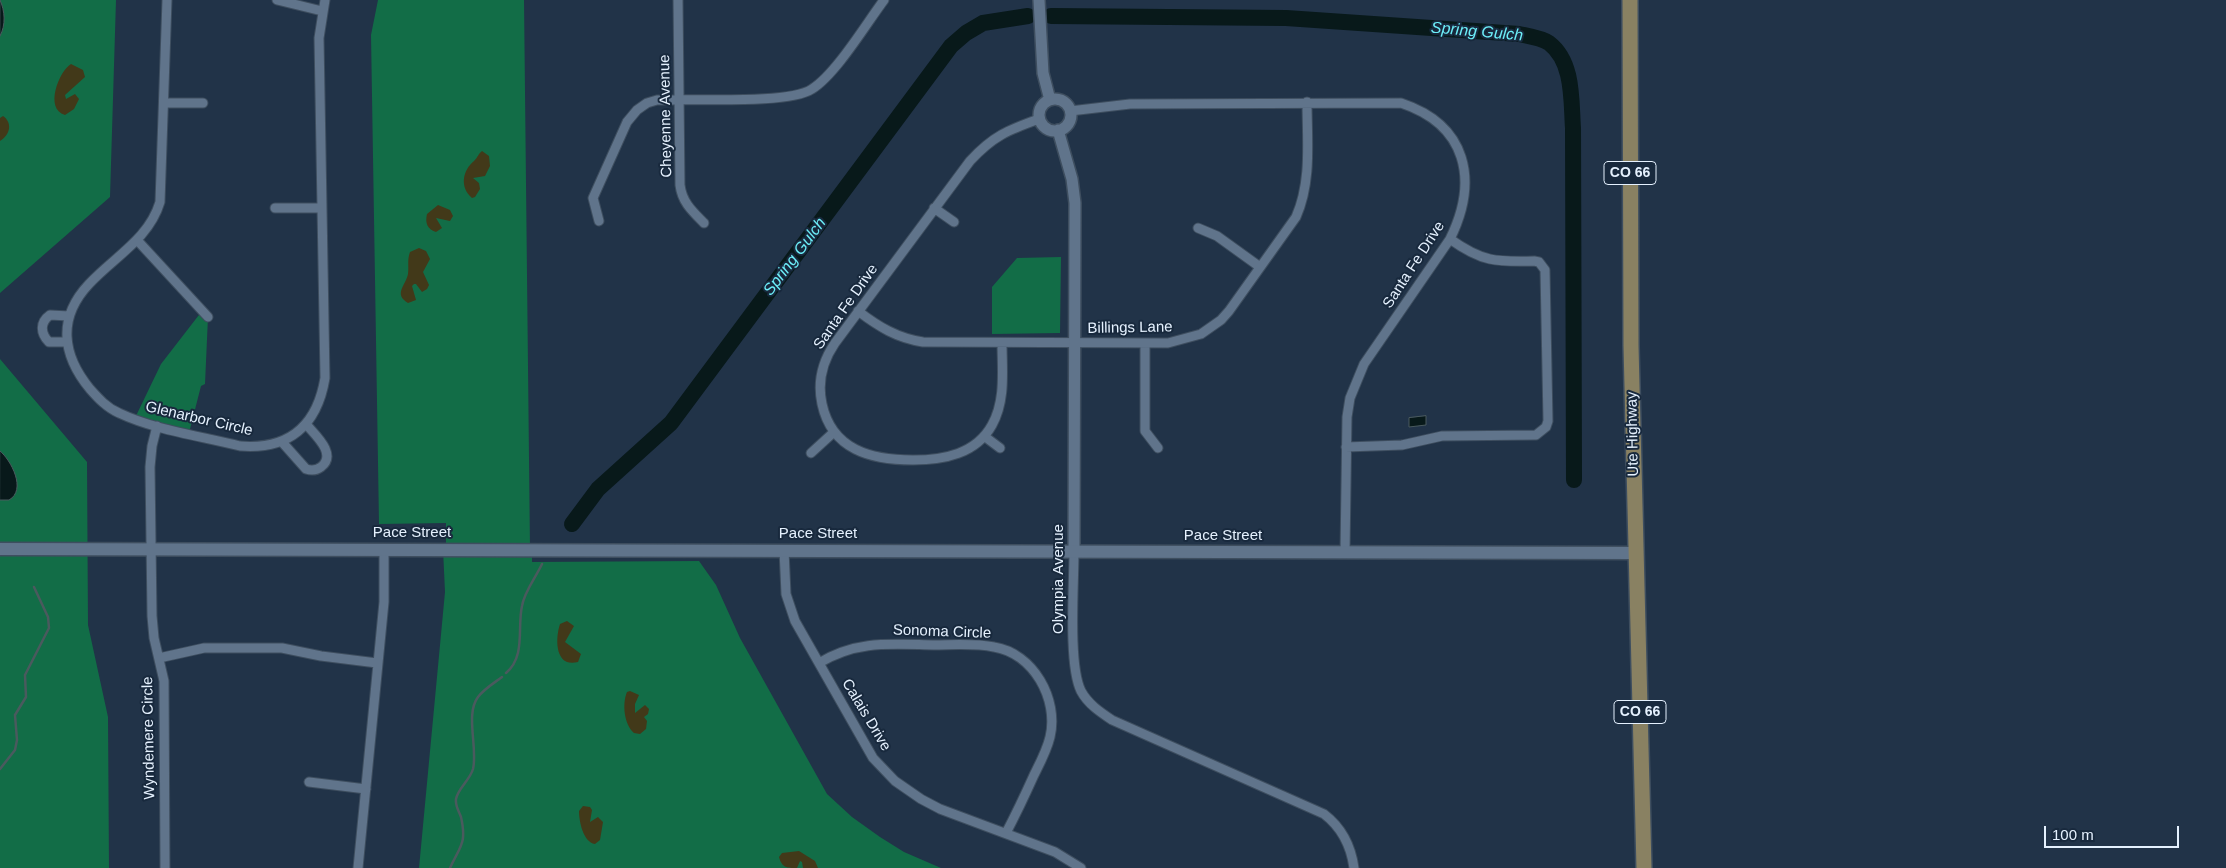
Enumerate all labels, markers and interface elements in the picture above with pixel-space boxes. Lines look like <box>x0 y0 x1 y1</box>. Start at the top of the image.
water label: Spring Gulch <box>1430 18 1524 46</box>
street label: Cheyenne Avenue <box>656 54 676 178</box>
road number: CO 66 <box>1604 162 1656 184</box>
water label: Spring Gulch <box>760 214 830 300</box>
street label: Santa Fe Drive <box>1379 218 1449 312</box>
street label: Santa Fe Drive <box>810 261 882 353</box>
street label: Billings Lane <box>1087 318 1173 338</box>
street label: Ute Highway <box>1623 391 1643 477</box>
street label: Glenarbor Circle <box>144 398 254 440</box>
street label: Pace Street <box>373 524 451 542</box>
street label: Olympia Avenue <box>1050 524 1068 634</box>
street label: Pace Street <box>779 525 857 543</box>
street label: Pace Street <box>1184 527 1262 545</box>
street label: Sonoma Circle <box>893 621 991 643</box>
street label: Wyndemere Circle <box>139 676 159 800</box>
street label: Calais Drive <box>837 676 895 754</box>
road number: CO 66 <box>1614 700 1666 724</box>
scale bar <box>2046 816 2181 848</box>
text: 100 m <box>2052 826 2094 843</box>

